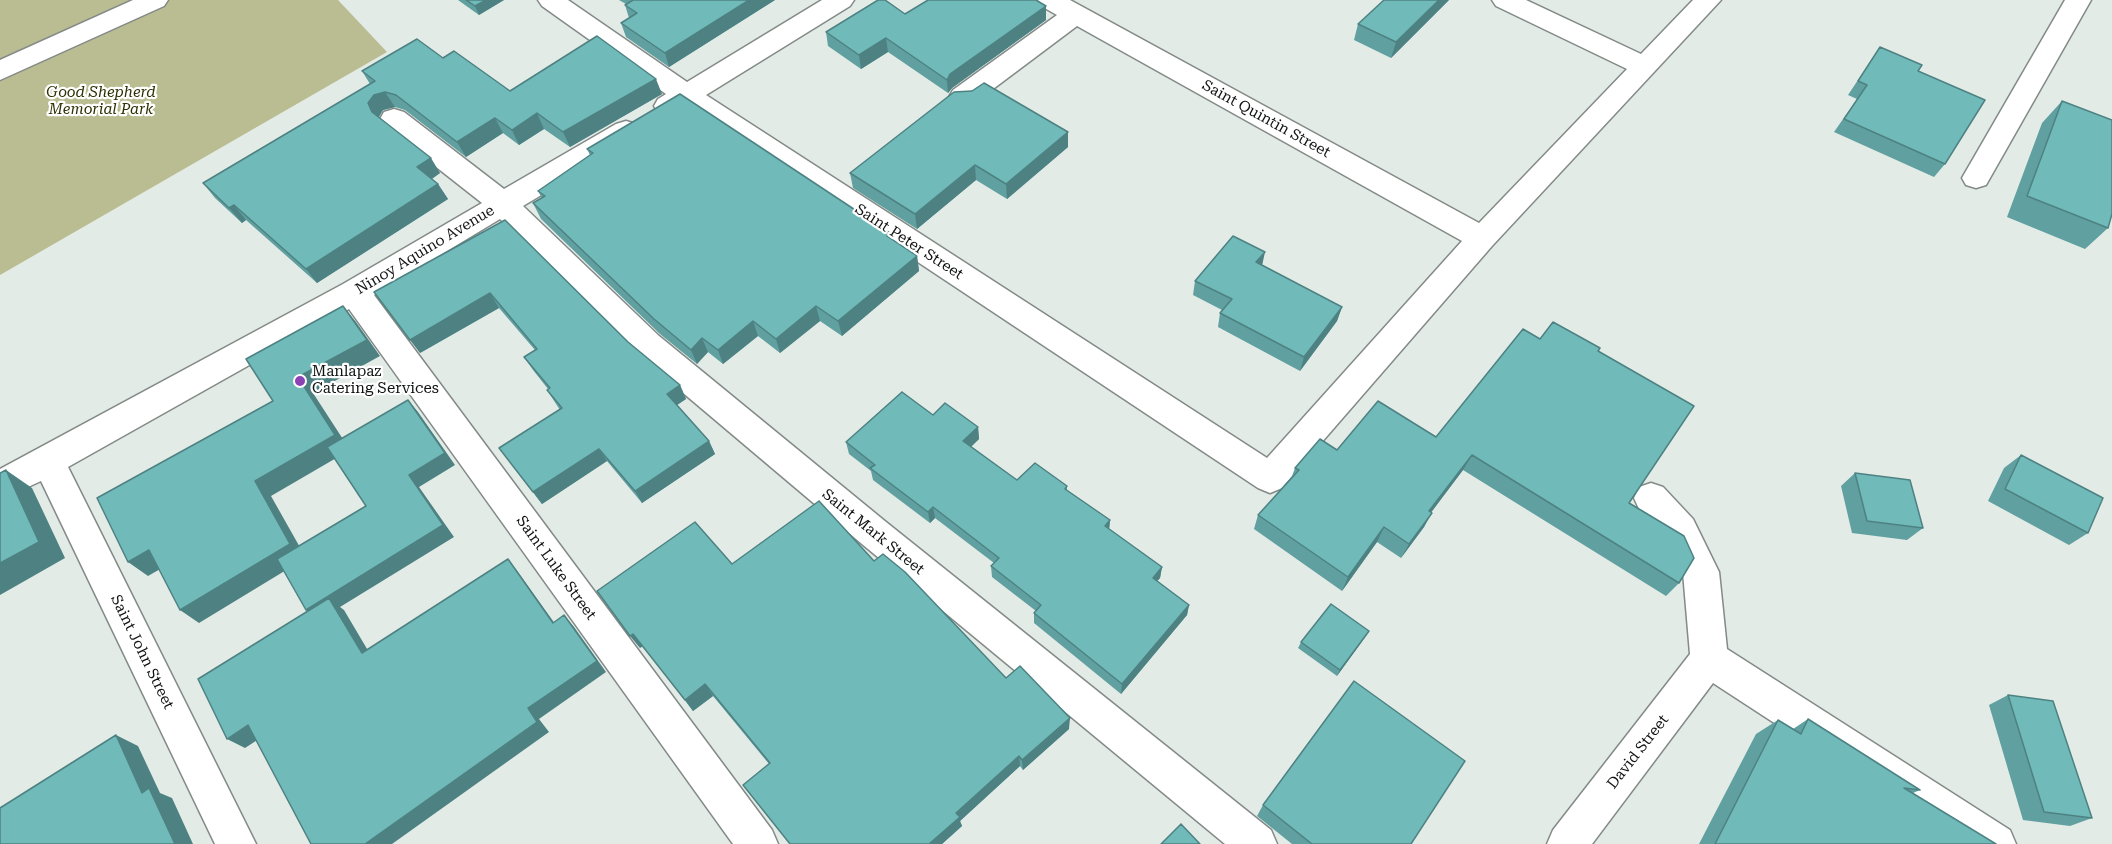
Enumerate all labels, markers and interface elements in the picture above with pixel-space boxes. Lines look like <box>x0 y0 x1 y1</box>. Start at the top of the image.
street label: Saint Quintin Street <box>1199 76 1333 162</box>
park label: Good Shepherd Memorial Park <box>46 84 156 119</box>
street label: Saint Peter Street <box>851 200 967 284</box>
street label: Ninoy Aquino Avenue <box>352 201 498 299</box>
place label: Manlapaz Catering Services <box>312 363 439 398</box>
marker: Manlapaz Catering Services <box>293 374 307 388</box>
street label: Saint Mark Street <box>818 485 928 579</box>
street label: Saint Luke Street <box>512 512 600 624</box>
street label: Saint John Street <box>107 592 177 712</box>
street label: David Street <box>1603 711 1673 793</box>

